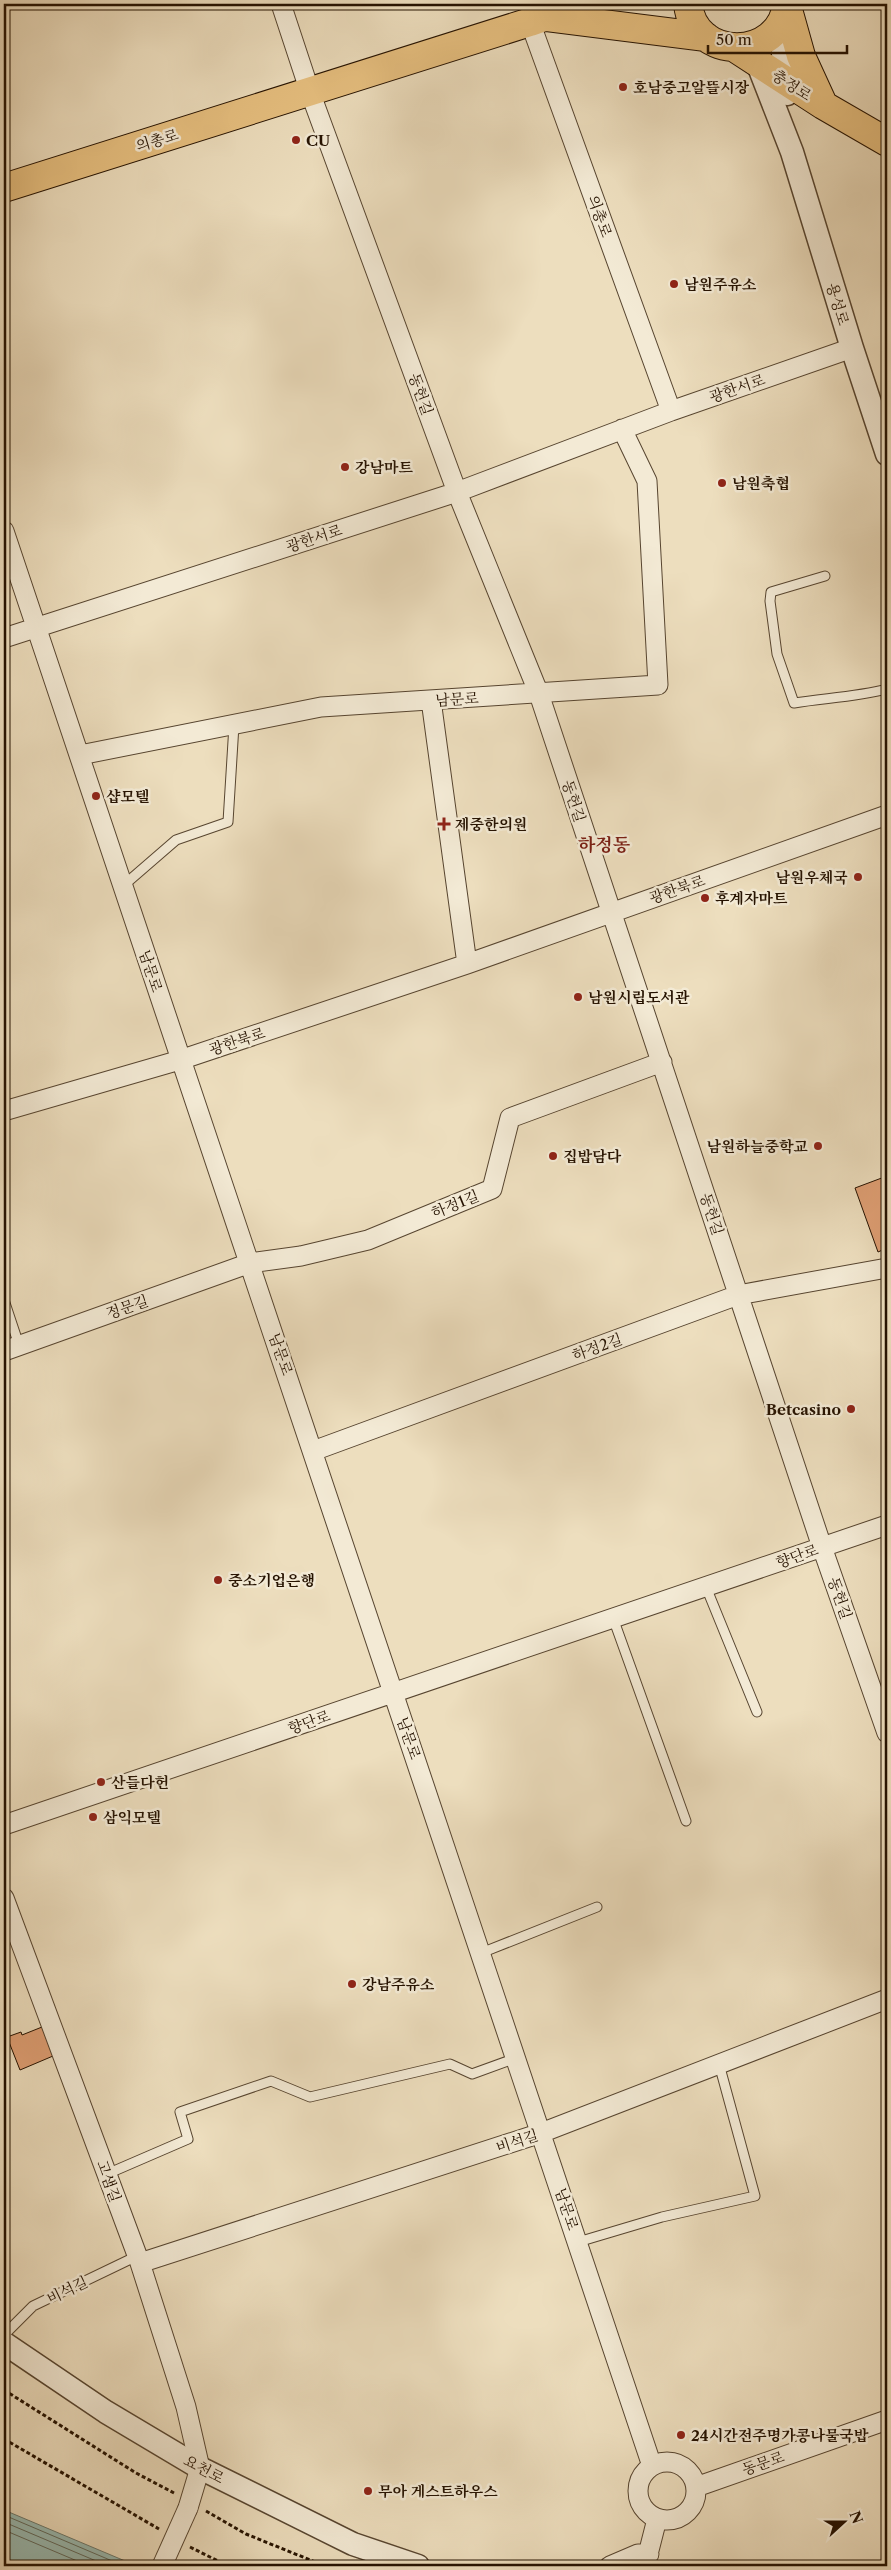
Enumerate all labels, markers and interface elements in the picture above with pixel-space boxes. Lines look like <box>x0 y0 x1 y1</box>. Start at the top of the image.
scale bar <box>708 22 847 54</box>
text: 50 m <box>716 30 752 49</box>
street label: 충정로 <box>769 65 816 105</box>
place label: 호남중고알뜰시장 <box>633 78 749 97</box>
marker: 호남중고알뜰시장 <box>617 81 629 93</box>
street label: 의총로 <box>133 124 181 155</box>
place label: CU <box>306 131 330 150</box>
marker: CU <box>290 134 302 146</box>
street label: 의총로 <box>584 192 617 240</box>
place label: 남원주유소 <box>684 275 757 294</box>
marker: 남원주유소 <box>668 278 680 290</box>
street label: 용성로 <box>823 280 854 328</box>
street label: 광한서로 <box>707 369 768 406</box>
street label: 동헌길 <box>405 370 437 418</box>
place label: 강남마트 <box>355 458 413 477</box>
marker: 강남마트 <box>339 461 351 473</box>
place label: 남원축협 <box>732 474 790 493</box>
marker: 남원축협 <box>716 477 728 489</box>
street label: 광한서로 <box>283 520 345 556</box>
street label: 남문로 <box>435 688 480 710</box>
street label: 동헌길 <box>558 777 590 825</box>
place label: 샵모텔 <box>106 787 149 806</box>
marker: 샵모텔 <box>90 790 102 802</box>
place label: 제중한의원 <box>455 815 527 834</box>
marker: 제중한의원 <box>437 817 451 831</box>
district label: 하정동 <box>578 834 631 856</box>
place label: 남원우체국 <box>776 868 848 887</box>
street label: 광한북로 <box>647 870 708 907</box>
marker: 남원우체국 <box>852 871 864 883</box>
place label: 후계자마트 <box>715 889 788 908</box>
marker: 후계자마트 <box>699 892 711 904</box>
street label: 남문로 <box>135 947 167 995</box>
place label: 남원시립도서관 <box>588 988 690 1007</box>
marker: 남원시립도서관 <box>572 991 584 1003</box>
street label: 광한북로 <box>206 1023 268 1059</box>
place label: 남원하늘중학교 <box>707 1137 809 1156</box>
marker: 남원하늘중학교 <box>812 1140 824 1152</box>
place label: 집밥담다 <box>563 1147 621 1166</box>
marker: 집밥담다 <box>547 1150 559 1162</box>
street label: 하정1길 <box>428 1186 482 1222</box>
street label: 동헌길 <box>696 1190 728 1238</box>
street label: 정문길 <box>103 1291 151 1323</box>
street label: 하정2길 <box>569 1329 625 1365</box>
street label: 남문로 <box>265 1330 297 1378</box>
place label: Betcasino <box>766 1400 841 1419</box>
marker: Betcasino <box>845 1403 857 1415</box>
street label: 향단로 <box>773 1540 821 1572</box>
place label: 중소기업은행 <box>228 1571 315 1590</box>
marker: 중소기업은행 <box>212 1574 224 1586</box>
street label: 동헌길 <box>824 1574 856 1622</box>
street label: 향단로 <box>285 1706 333 1738</box>
street label: 남문로 <box>393 1714 425 1762</box>
place label: 산들다헌 <box>111 1773 169 1792</box>
marker: 산들다헌 <box>95 1776 107 1788</box>
place label: 삼익모텔 <box>103 1808 161 1827</box>
marker: 삼익모텔 <box>87 1811 99 1823</box>
place label: 강남주유소 <box>362 1975 435 1994</box>
marker: 강남주유소 <box>346 1978 358 1990</box>
street label: 비석길 <box>493 2125 541 2157</box>
street label: 고샘길 <box>93 2157 125 2205</box>
street label: 남문로 <box>551 2185 583 2233</box>
street label: 비석길 <box>43 2272 91 2308</box>
place label: 24시간전주명가콩나물국밥 <box>691 2426 869 2445</box>
marker: 24시간전주명가콩나물국밥 <box>675 2429 687 2441</box>
street label: 동문로 <box>739 2447 787 2479</box>
street label: 요천로 <box>180 2450 228 2488</box>
place label: 무아 게스트하우스 <box>378 2482 498 2501</box>
marker: 무아 게스트하우스 <box>362 2485 374 2497</box>
north arrow <box>818 2498 868 2548</box>
text: N <box>846 2508 867 2526</box>

